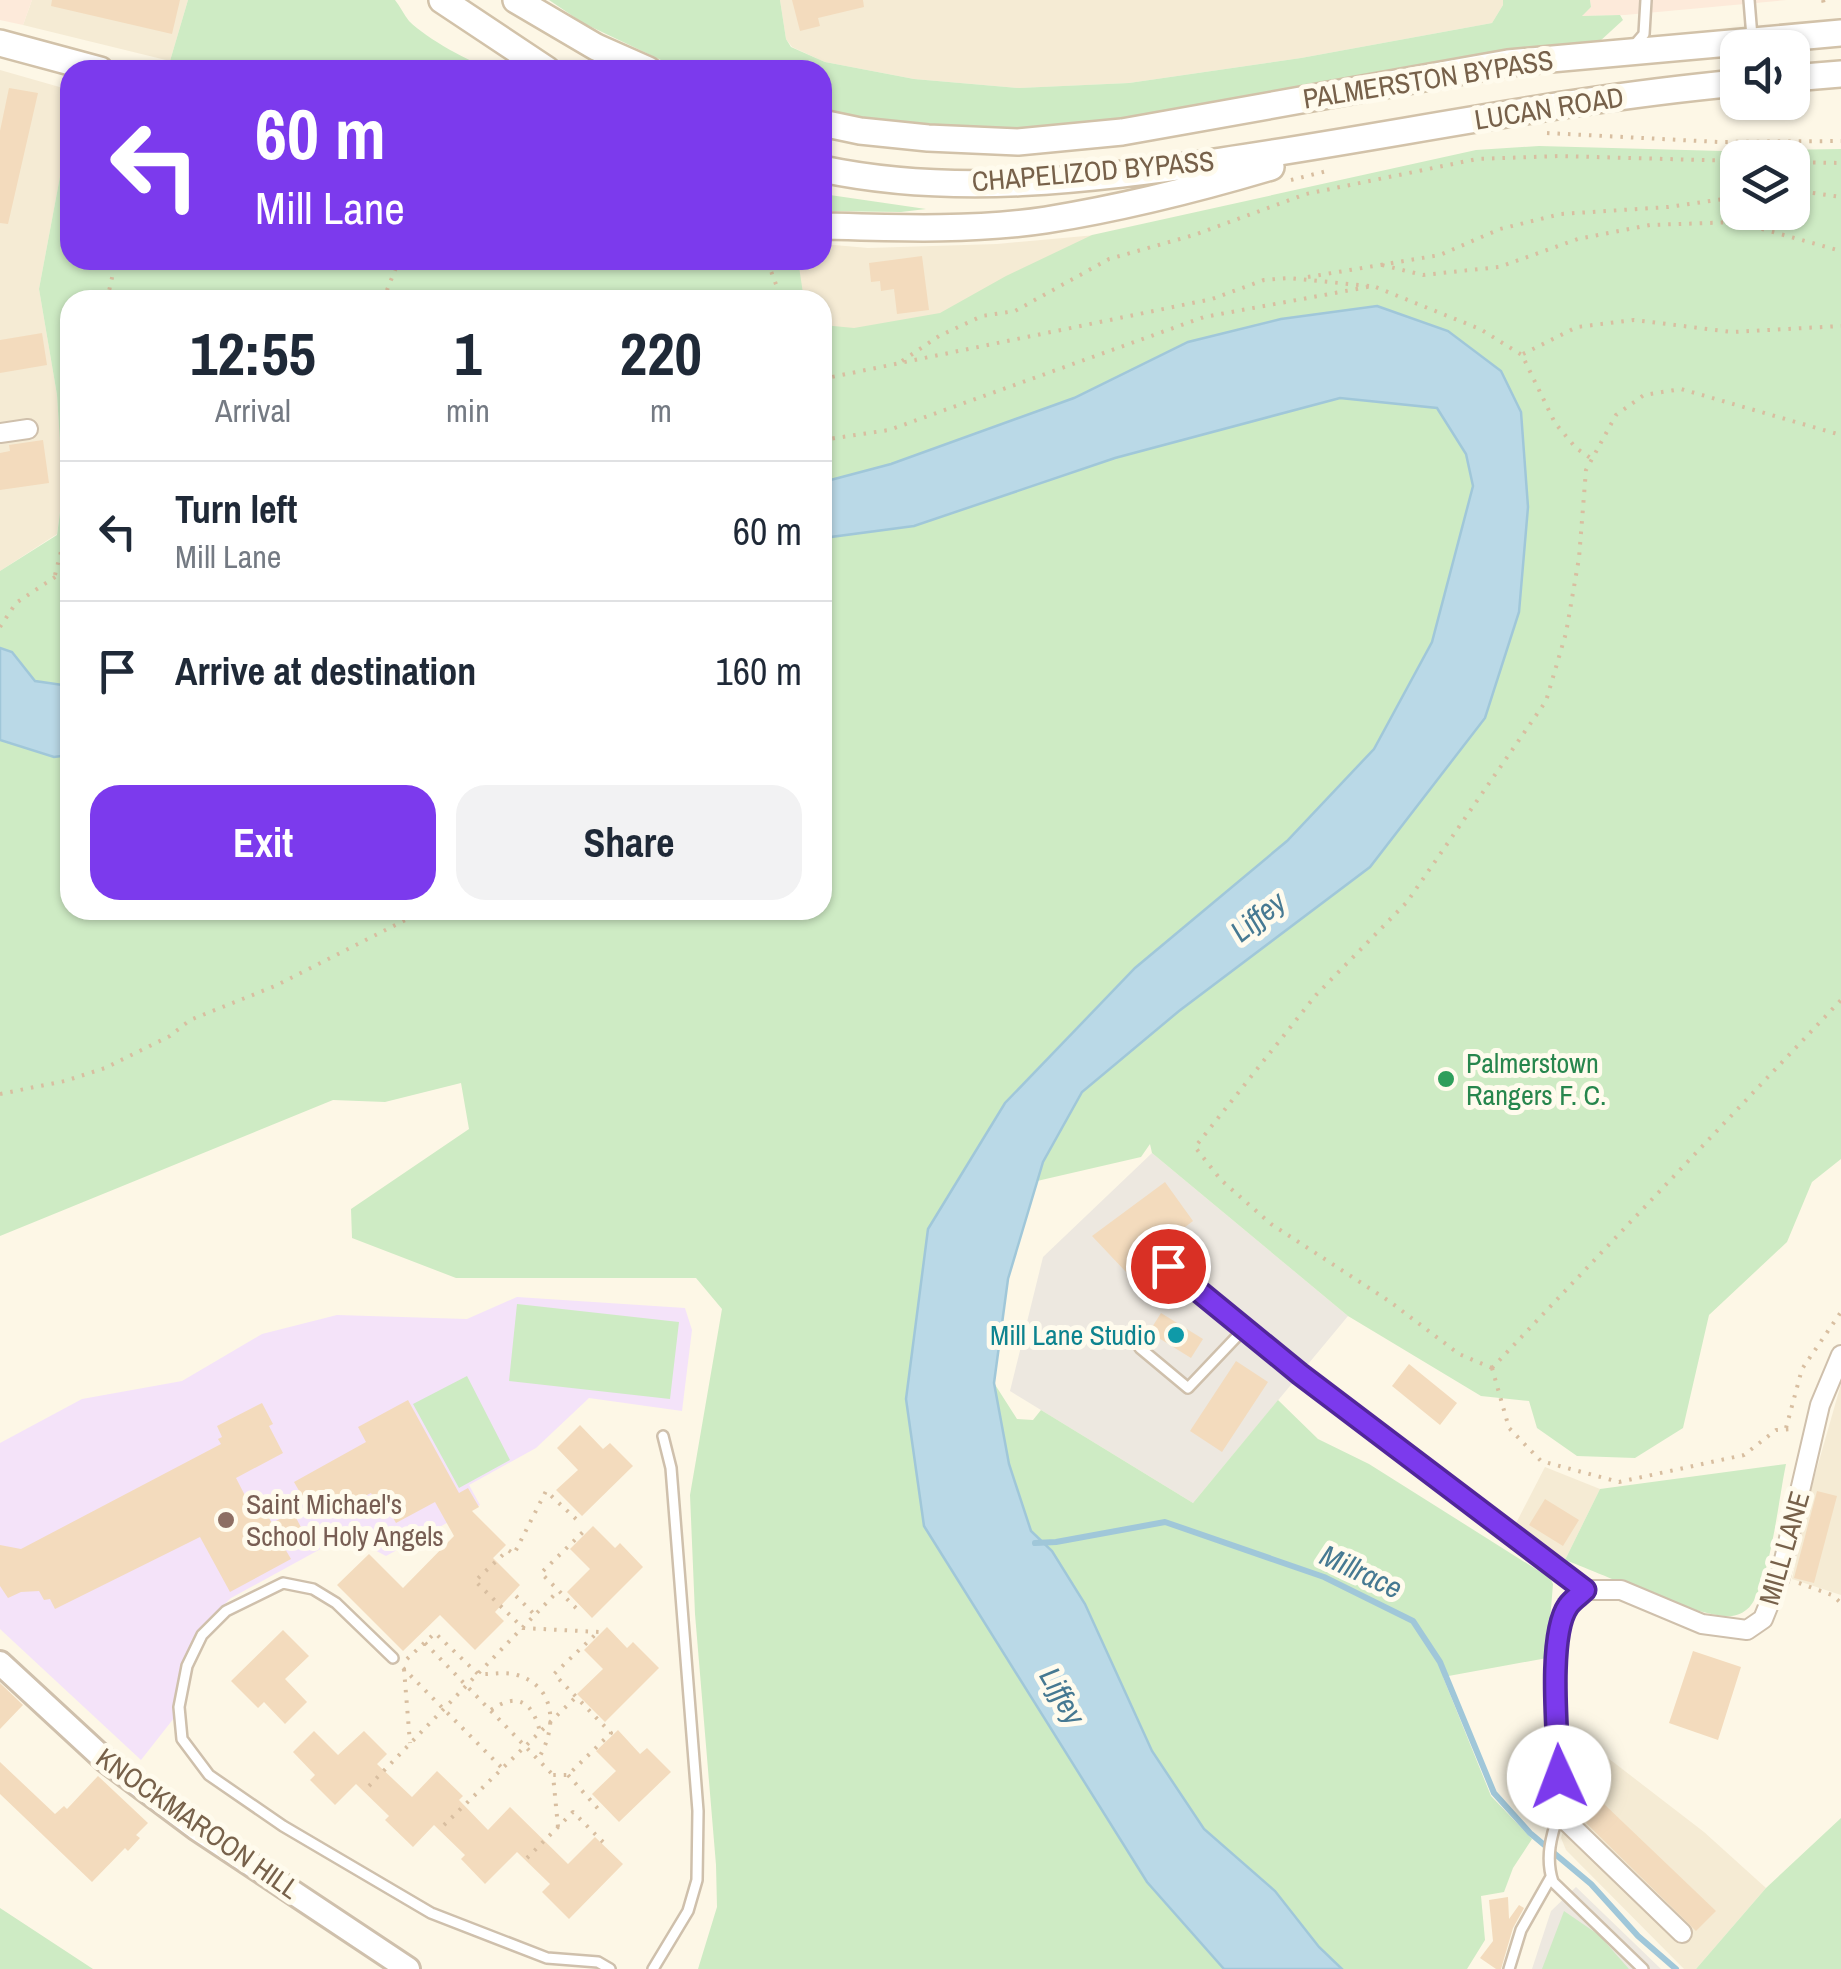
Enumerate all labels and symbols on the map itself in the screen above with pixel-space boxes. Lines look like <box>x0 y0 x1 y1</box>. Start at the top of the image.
street label: PALMERSTON BYPASS <box>1300 40 1556 118</box>
street label: LUCAN ROAD <box>1472 77 1626 139</box>
street label: CHAPELIZOD BYPASS <box>970 141 1216 201</box>
water label: Liffey <box>1222 881 1294 951</box>
place label: Palmerstown Rangers F. C. <box>1466 1044 1606 1114</box>
marker: Palmerstown Rangers F. C. <box>1435 1068 1457 1090</box>
pin <box>1126 1224 1211 1309</box>
place label: Mill Lane Studio <box>990 1316 1156 1354</box>
marker: Mill Lane Studio <box>1165 1324 1187 1346</box>
place label: Saint Michael's School Holy Angels <box>246 1485 444 1555</box>
street label: MILL LANE <box>1750 1487 1818 1609</box>
marker: Saint Michael's School Holy Angels <box>215 1509 237 1531</box>
water label: Millrace <box>1314 1535 1409 1607</box>
water label: Liffey <box>1031 1660 1096 1733</box>
position arrow <box>1507 1725 1611 1829</box>
street label: KNOCKMAROON HILL <box>89 1739 307 1907</box>

